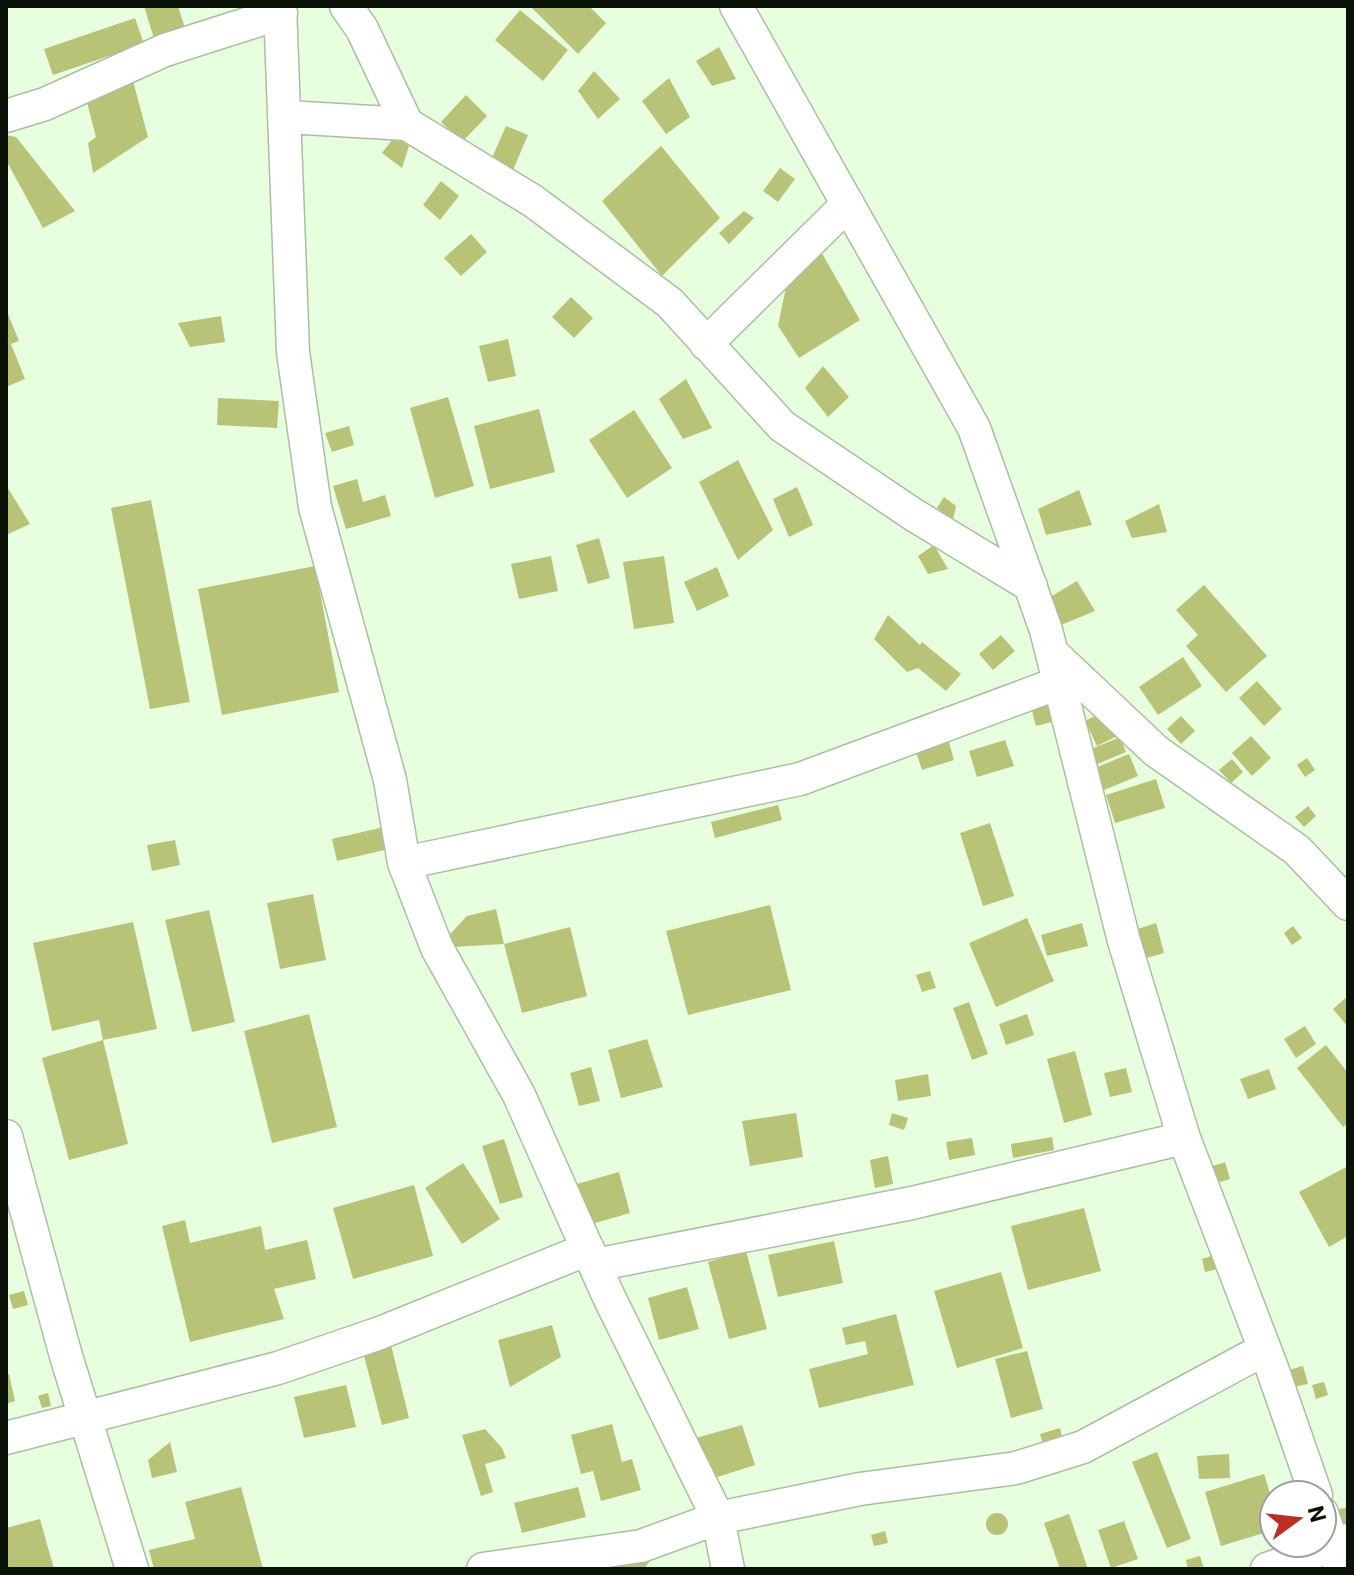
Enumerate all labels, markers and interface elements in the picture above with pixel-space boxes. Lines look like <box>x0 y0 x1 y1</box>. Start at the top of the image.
north arrow <box>1258 1479 1338 1559</box>
text: N <box>1303 1503 1331 1525</box>

